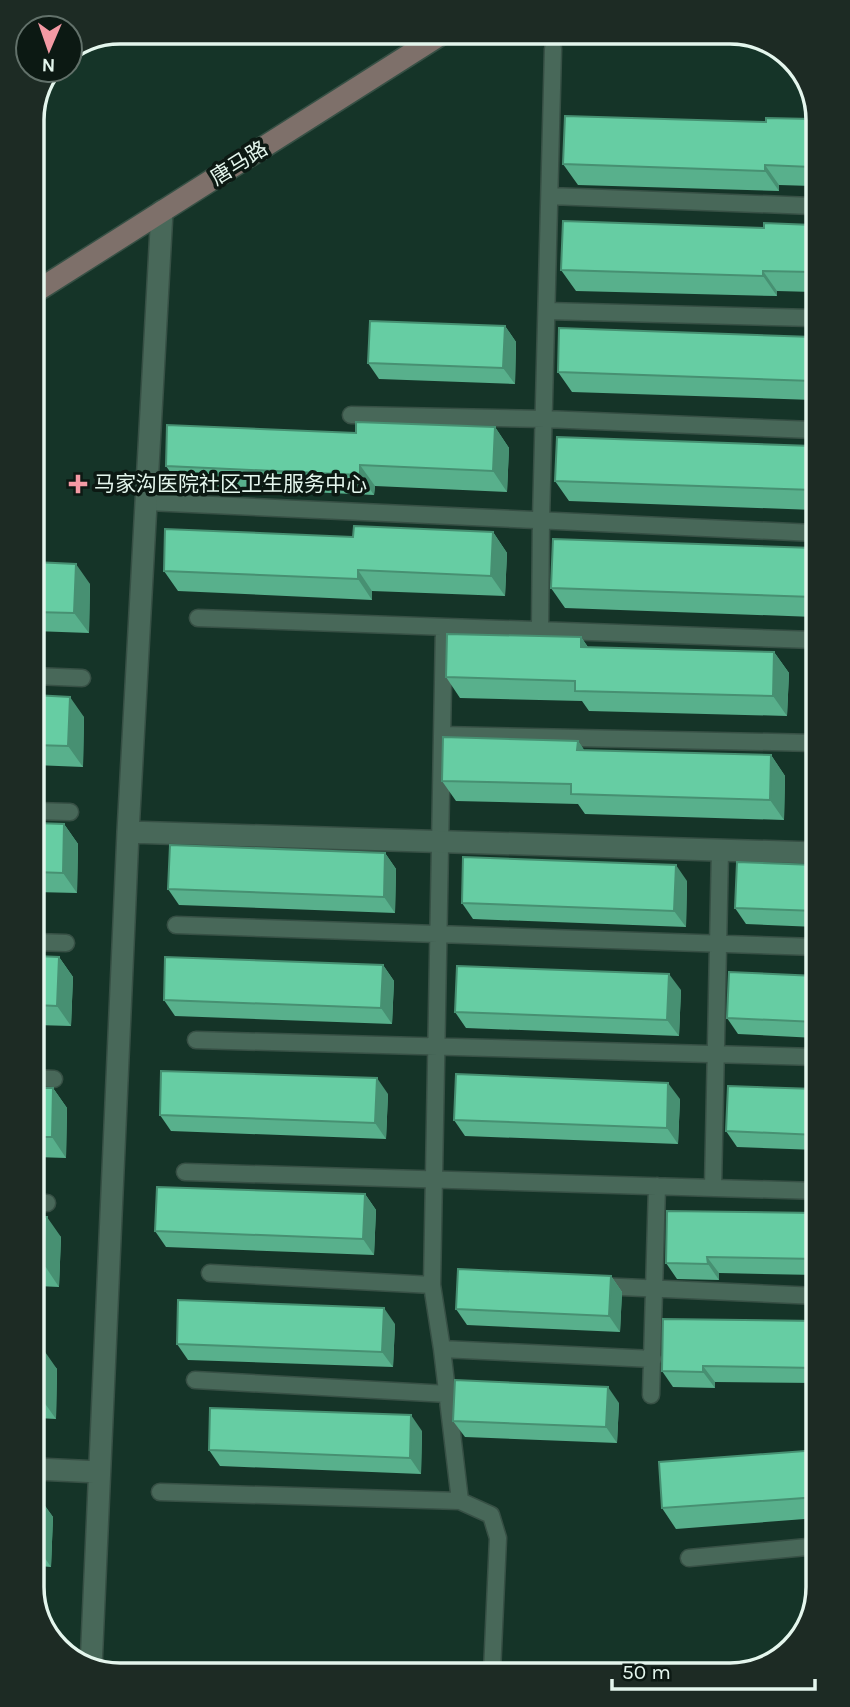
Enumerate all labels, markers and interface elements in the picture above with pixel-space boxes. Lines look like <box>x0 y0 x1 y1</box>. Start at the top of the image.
north arrow <box>14 14 84 84</box>
text: N <box>41 54 56 76</box>
street label: 唐马路 <box>206 136 272 190</box>
place label: 马家沟医院社区卫生服务中心 <box>94 472 367 496</box>
marker: 马家沟医院社区卫生服务中心 <box>68 474 88 494</box>
scale bar <box>612 1648 815 1692</box>
text: 50 m <box>622 1660 671 1684</box>

